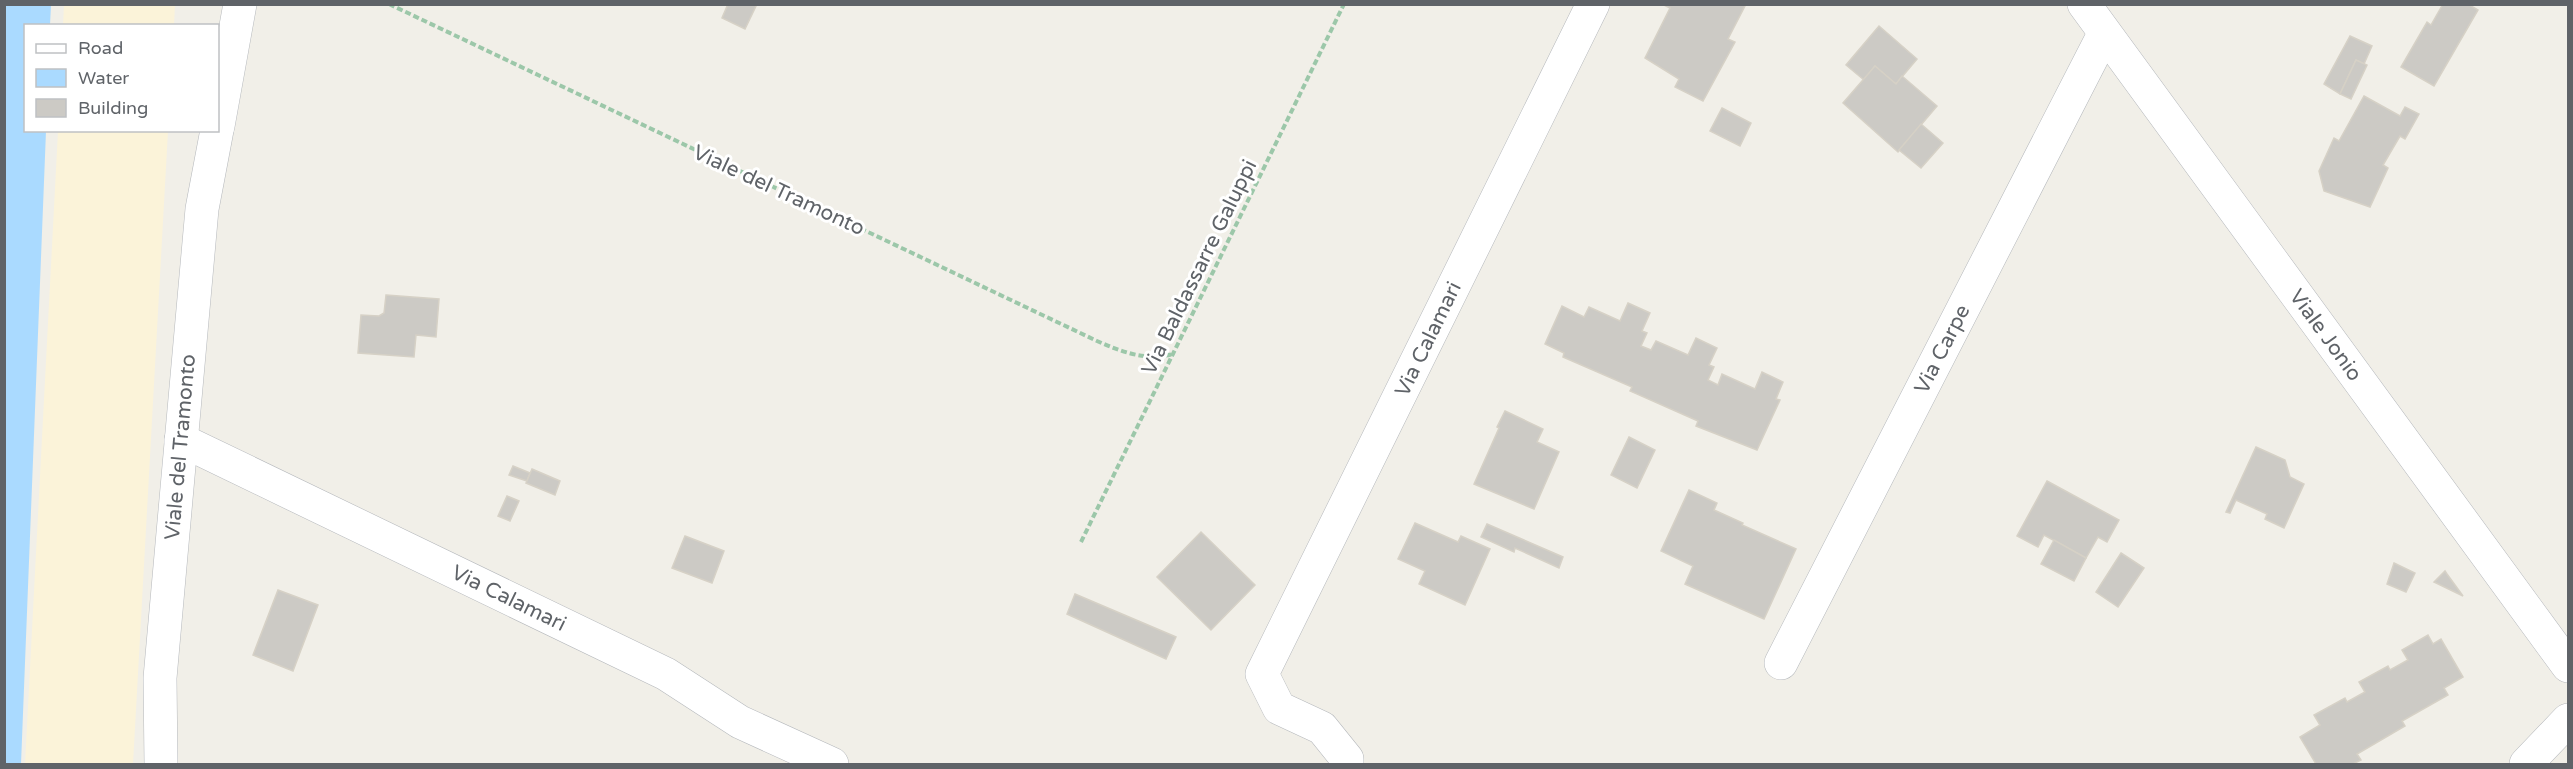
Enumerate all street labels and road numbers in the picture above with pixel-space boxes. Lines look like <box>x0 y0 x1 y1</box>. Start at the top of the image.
street label: Viale del Tramonto <box>689 140 869 241</box>
street label: Via Baldassarre Galuppi <box>1136 156 1262 379</box>
street label: Via Calamari <box>1390 278 1467 401</box>
street label: Viale Jonio <box>2284 285 2367 386</box>
street label: Via Carpe <box>1909 300 1976 398</box>
street label: Viale del Tramonto <box>160 353 201 541</box>
street label: Via Calamari <box>447 560 570 637</box>

